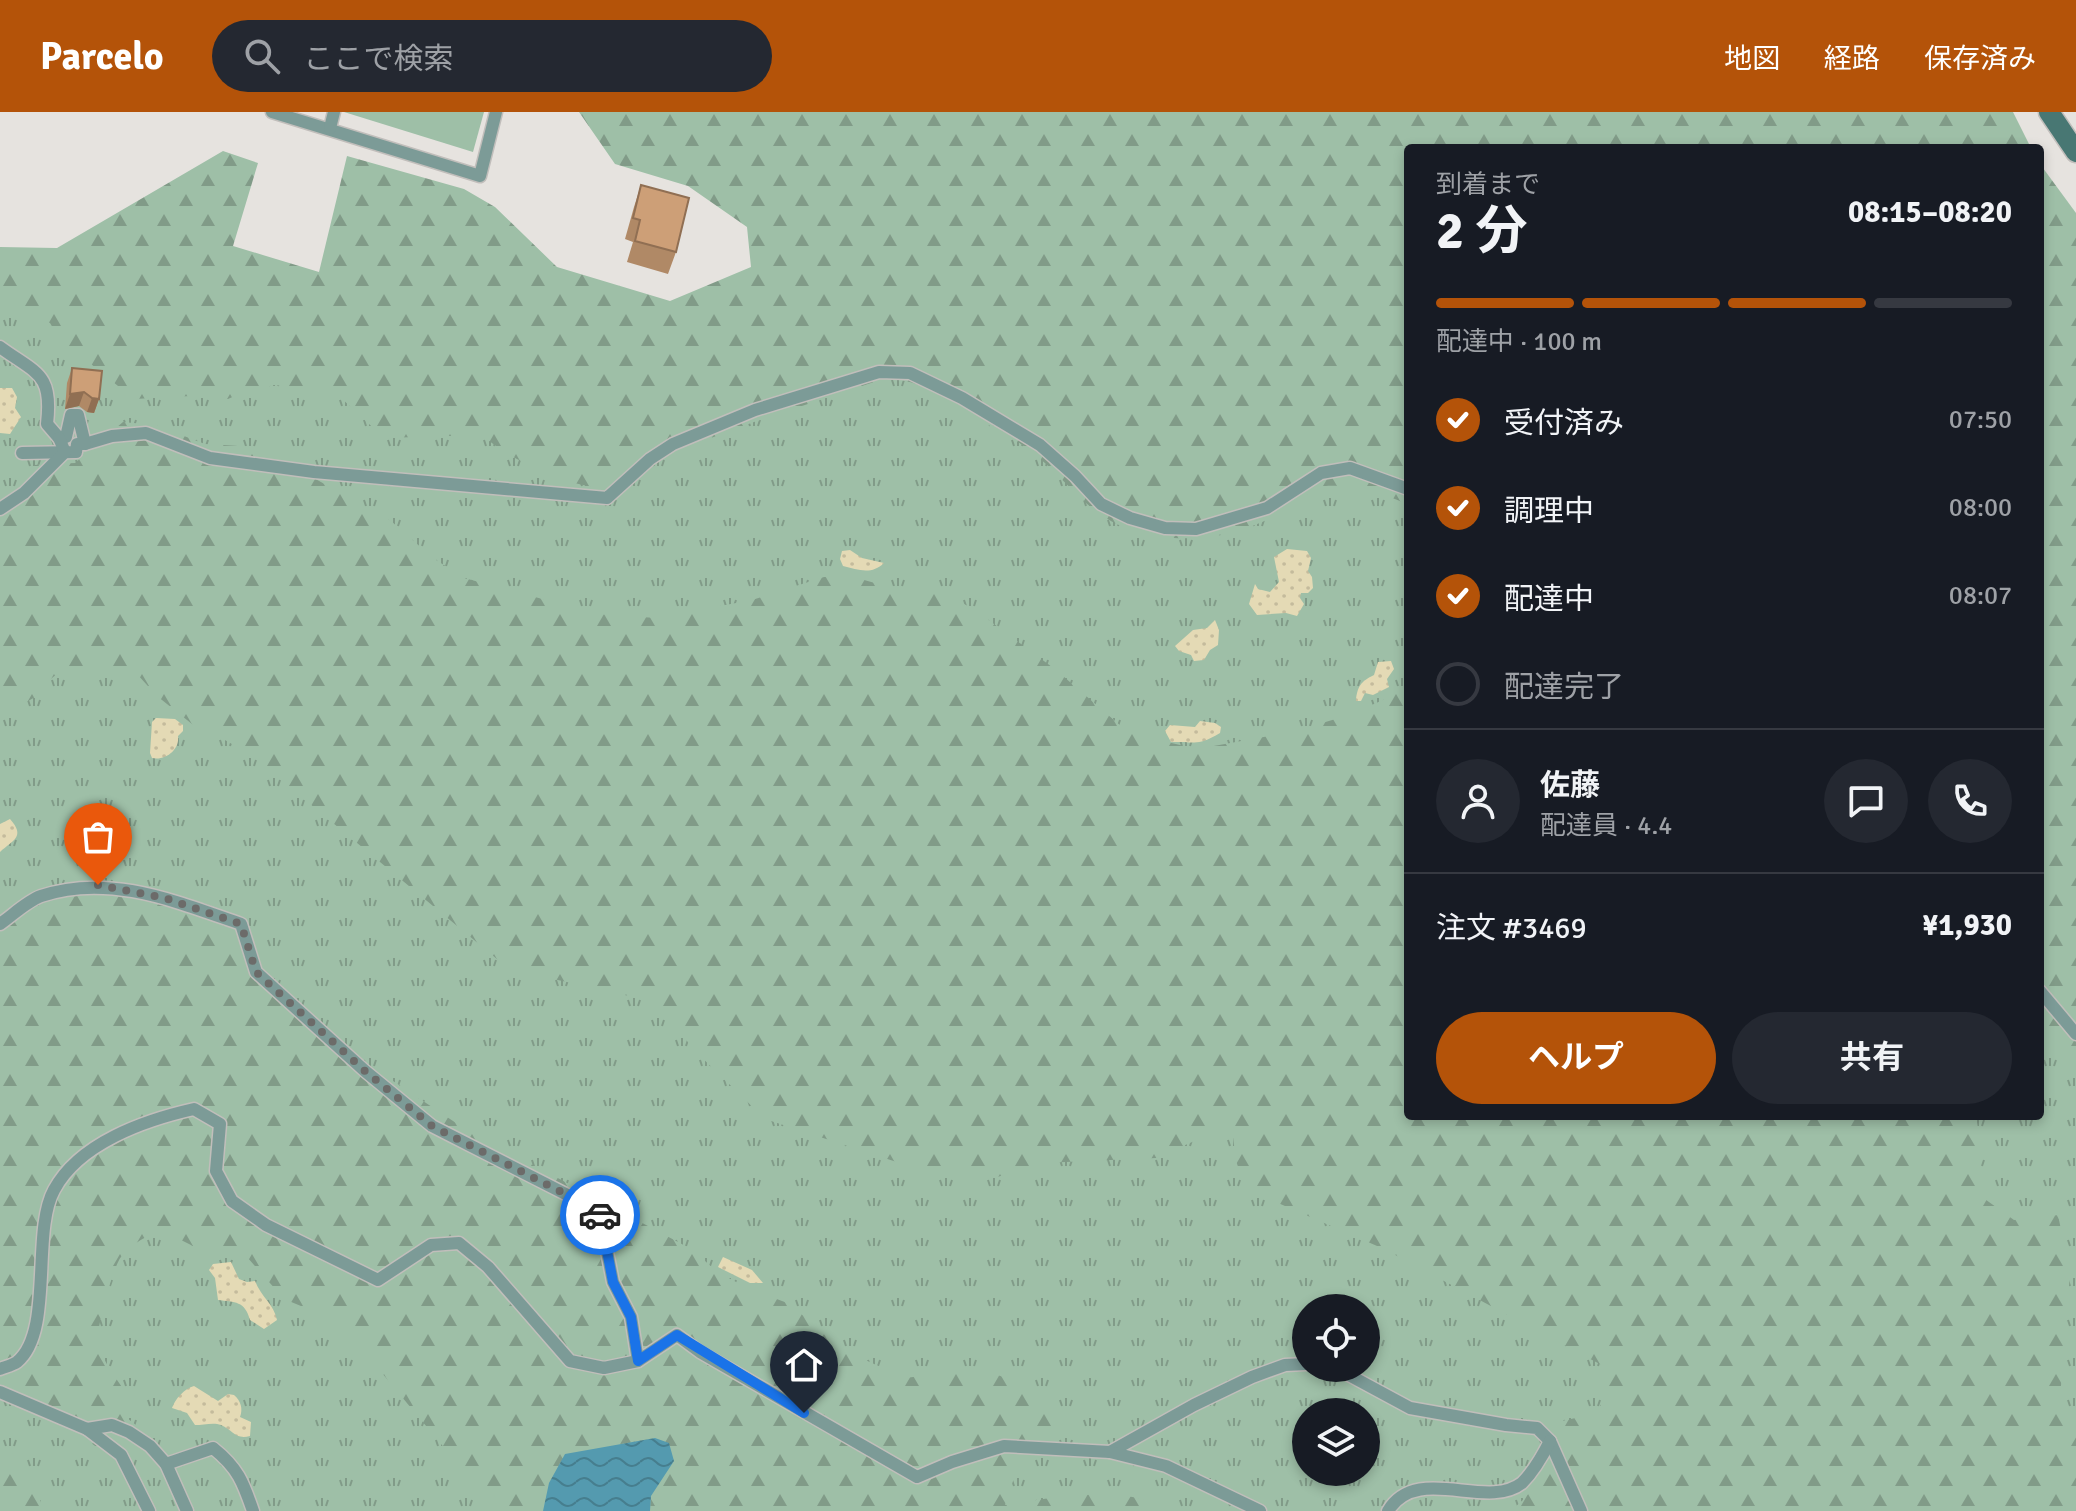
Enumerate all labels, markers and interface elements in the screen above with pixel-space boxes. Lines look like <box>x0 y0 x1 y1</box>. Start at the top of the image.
search box <box>212 20 772 92</box>
text: Parcelo <box>40 33 164 80</box>
icon: search <box>240 34 284 78</box>
text: ここで検索 <box>304 41 454 78</box>
text: 地図 <box>1724 42 1780 76</box>
text: 経路 <box>1824 42 1880 76</box>
text: 保存済み <box>1924 42 2036 76</box>
text: 到着まで <box>1436 169 1540 201</box>
text: 08:15–08:20 <box>1848 194 2012 231</box>
text: 2 分 <box>1436 199 1528 263</box>
text: 配達中 · 100 m <box>1436 326 1602 358</box>
icon: check <box>1436 398 1480 442</box>
text: 07:50 <box>1949 404 2012 436</box>
text: 受付済み <box>1504 405 1624 442</box>
icon: check <box>1436 486 1480 530</box>
text: 08:00 <box>1949 492 2012 524</box>
text: 調理中 <box>1504 493 1594 530</box>
icon: check <box>1436 574 1480 618</box>
text: 08:07 <box>1949 580 2012 612</box>
text: 配達中 <box>1504 581 1594 618</box>
text: 配達完了 <box>1504 669 1624 706</box>
button: person <box>1436 759 1520 843</box>
button: chat <box>1824 759 1908 843</box>
button: phone <box>1928 759 2012 843</box>
text: 佐藤 <box>1540 767 1600 804</box>
pin <box>64 803 132 885</box>
text: 配達員 · 4.4 <box>1540 810 1672 842</box>
icon: bag <box>76 815 120 859</box>
text: ¥1,930 <box>1922 907 2012 944</box>
text: 注文 #3469 <box>1436 910 1587 947</box>
button: ヘルプ <box>1436 1012 1716 1104</box>
button: 共有 <box>1732 1012 2012 1104</box>
courier <box>560 1175 640 1255</box>
icon: car <box>578 1193 622 1237</box>
map controls <box>1292 1294 1380 1486</box>
button: locate <box>1292 1294 1380 1382</box>
pin <box>770 1331 838 1413</box>
icon: home <box>782 1343 826 1387</box>
button: layers <box>1292 1398 1380 1486</box>

